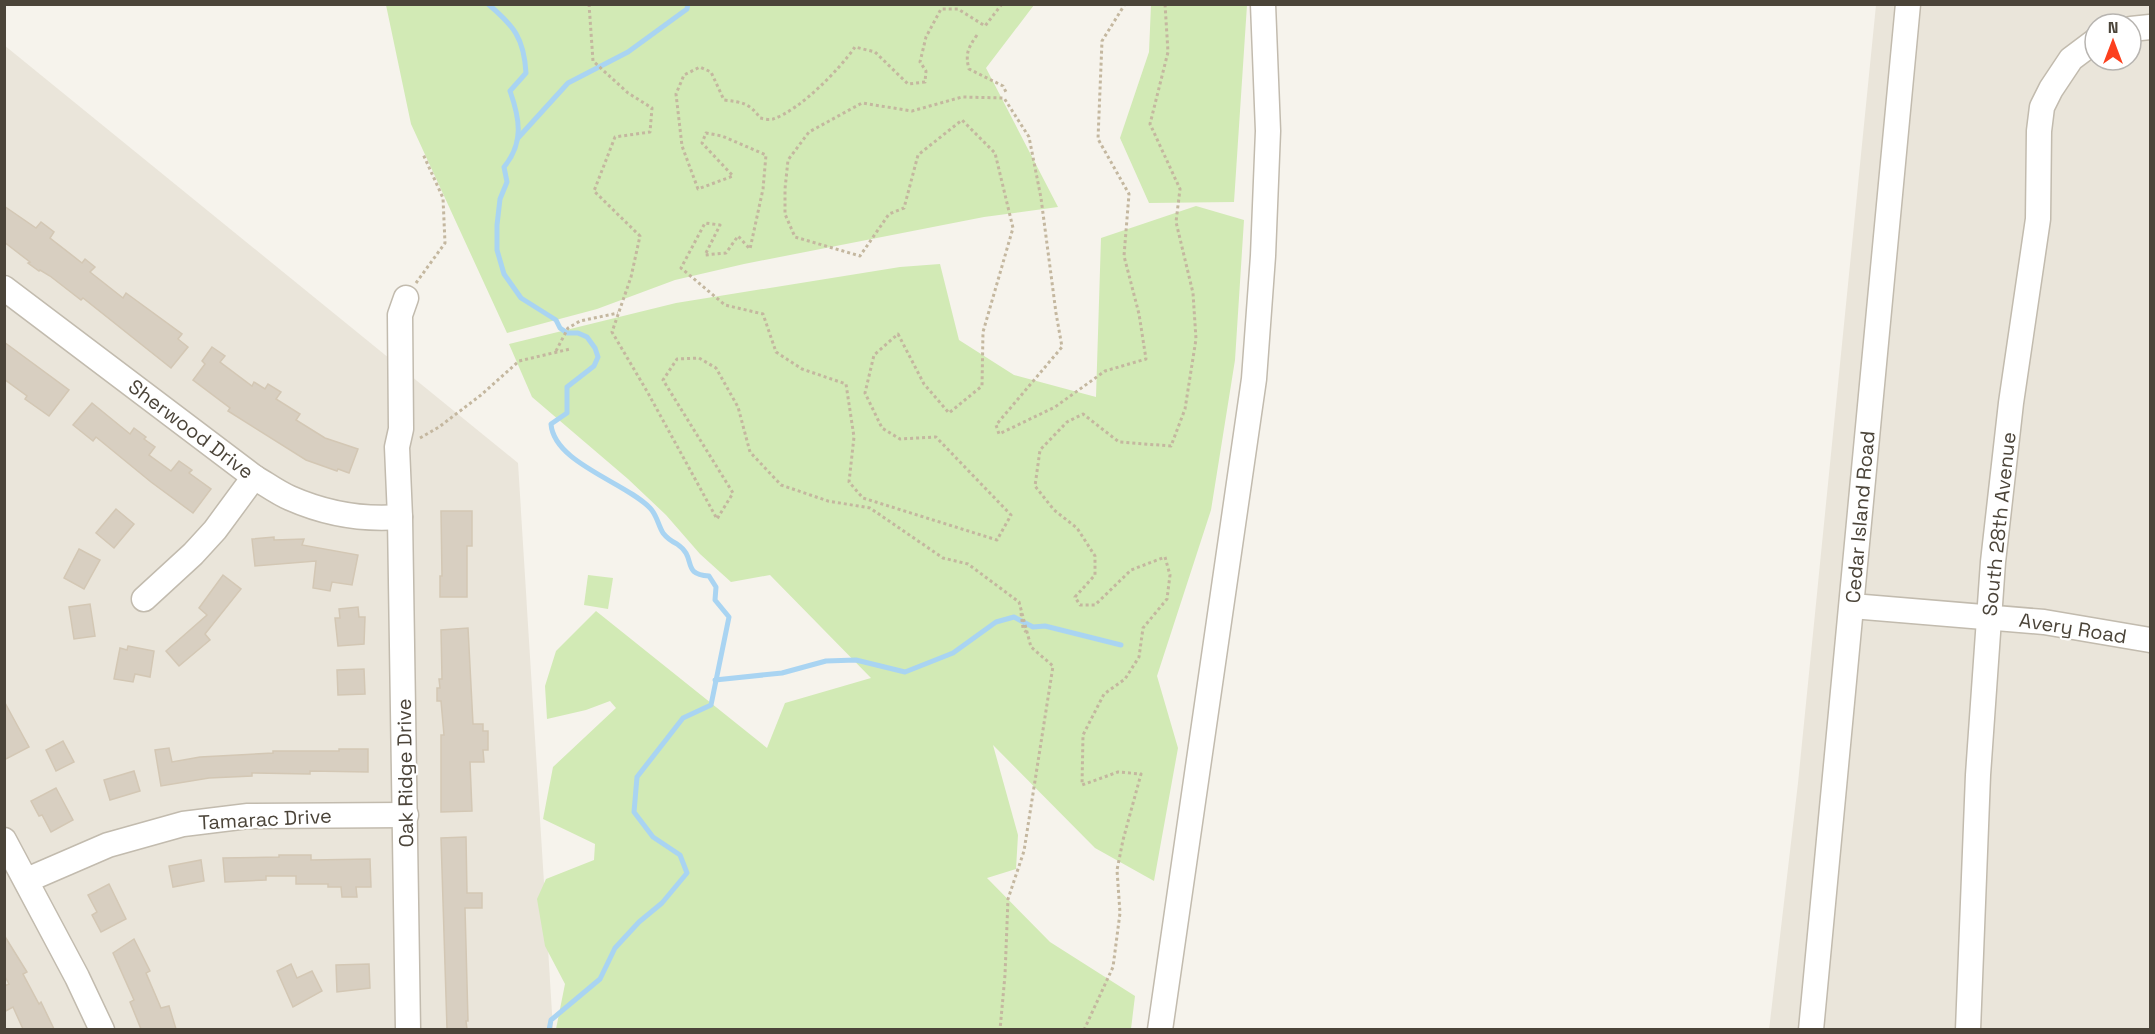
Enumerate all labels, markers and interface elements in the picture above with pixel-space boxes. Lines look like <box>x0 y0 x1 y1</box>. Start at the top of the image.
north arrow <box>2083 12 2143 72</box>
text: N <box>2108 17 2118 38</box>
street label: Sherwood Drive <box>123 373 259 485</box>
street label: Cedar Island Road <box>1840 430 1880 604</box>
street label: South 28th Avenue <box>1976 431 2022 617</box>
street label: Avery Road <box>2017 607 2129 649</box>
street label: Oak Ridge Drive <box>391 698 419 848</box>
street label: Tamarac Drive <box>198 803 332 835</box>

